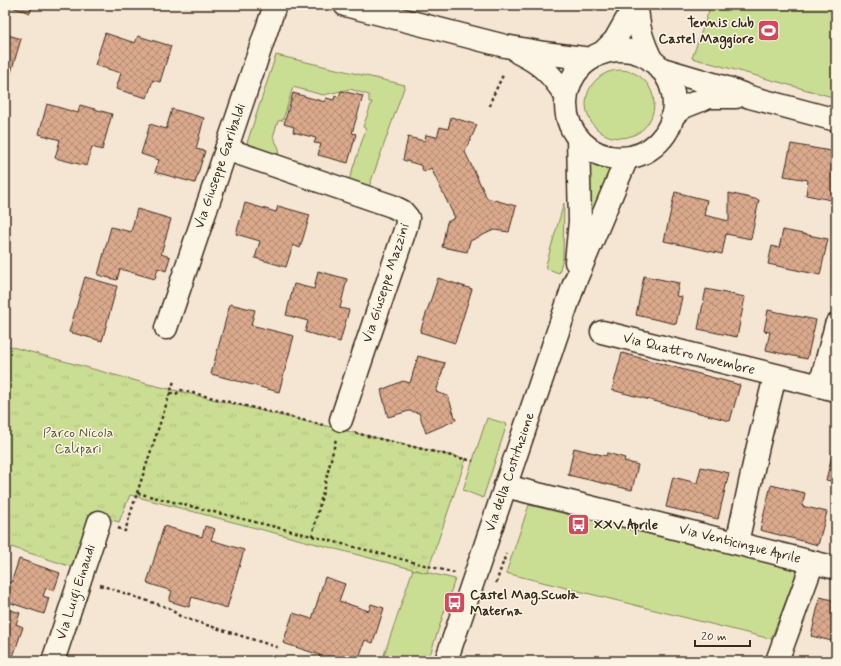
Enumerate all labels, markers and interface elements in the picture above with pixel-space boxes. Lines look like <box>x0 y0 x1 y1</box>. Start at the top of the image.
place label: Tennis club Castel Maggiore <box>659 14 754 50</box>
sports icon: Tennis club Castel Maggiore <box>756 18 782 44</box>
street label: Via Giuseppe Garibaldi <box>190 101 250 231</box>
street label: Via Giuseppe Mazzini <box>358 221 414 345</box>
street label: Via Quattro Novembre <box>621 329 757 379</box>
street label: Via della Costituzione <box>481 409 539 534</box>
park label: Parco Nicola Calipari <box>43 424 113 458</box>
bus stop icon: XXV Aprile <box>565 512 591 538</box>
place label: XXV Aprile <box>594 516 658 536</box>
street label: Via Venticinque Aprile <box>677 520 803 569</box>
street label: Via Luigi Einaudi <box>52 542 102 643</box>
place label: Castel Mag.Scuola Materna <box>470 586 579 620</box>
bus stop icon: Castel Mag.Scuola Materna <box>441 590 467 616</box>
scale bar <box>695 622 750 648</box>
text: 20 m <box>701 629 727 645</box>

